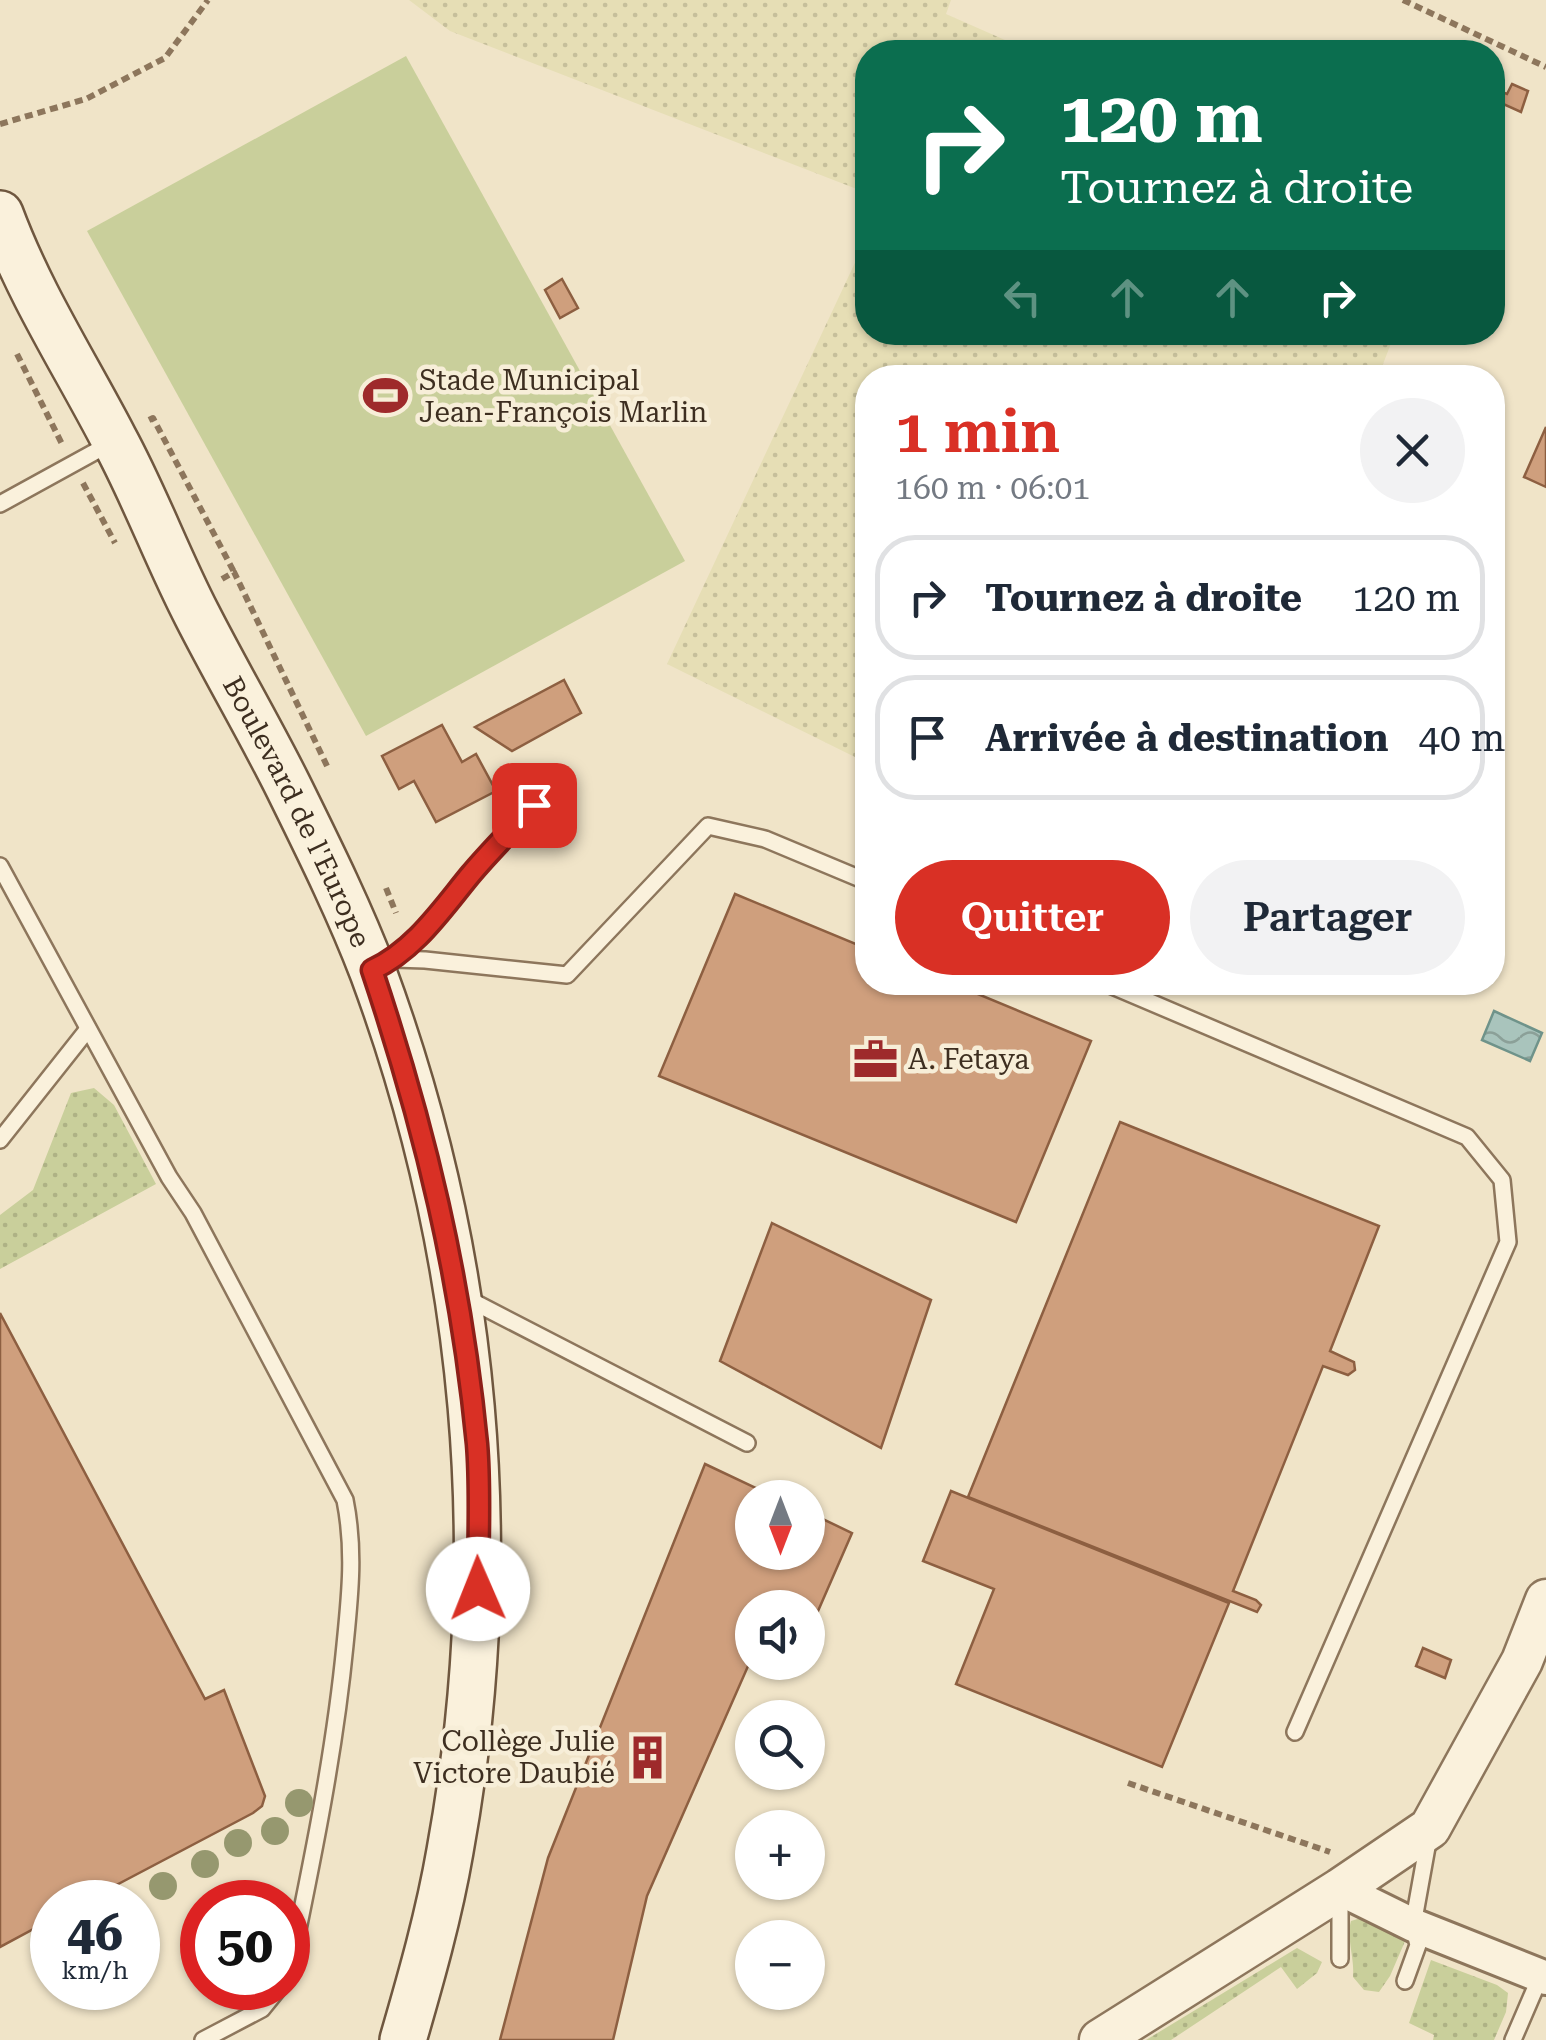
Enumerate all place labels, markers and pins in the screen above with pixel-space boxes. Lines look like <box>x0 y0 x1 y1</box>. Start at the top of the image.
place label: Stade Municipal Jean-François Marlin <box>419 364 707 429</box>
sports icon: Stade Municipal Jean-François Marlin <box>362 372 410 420</box>
pin <box>492 763 577 848</box>
office icon: A. Fetaya <box>851 1035 899 1083</box>
place label: A. Fetaya <box>908 1043 1030 1076</box>
place label: Collège Julie Victore Daubié <box>413 1725 615 1790</box>
building icon: Collège Julie Victore Daubié <box>624 1733 672 1781</box>

